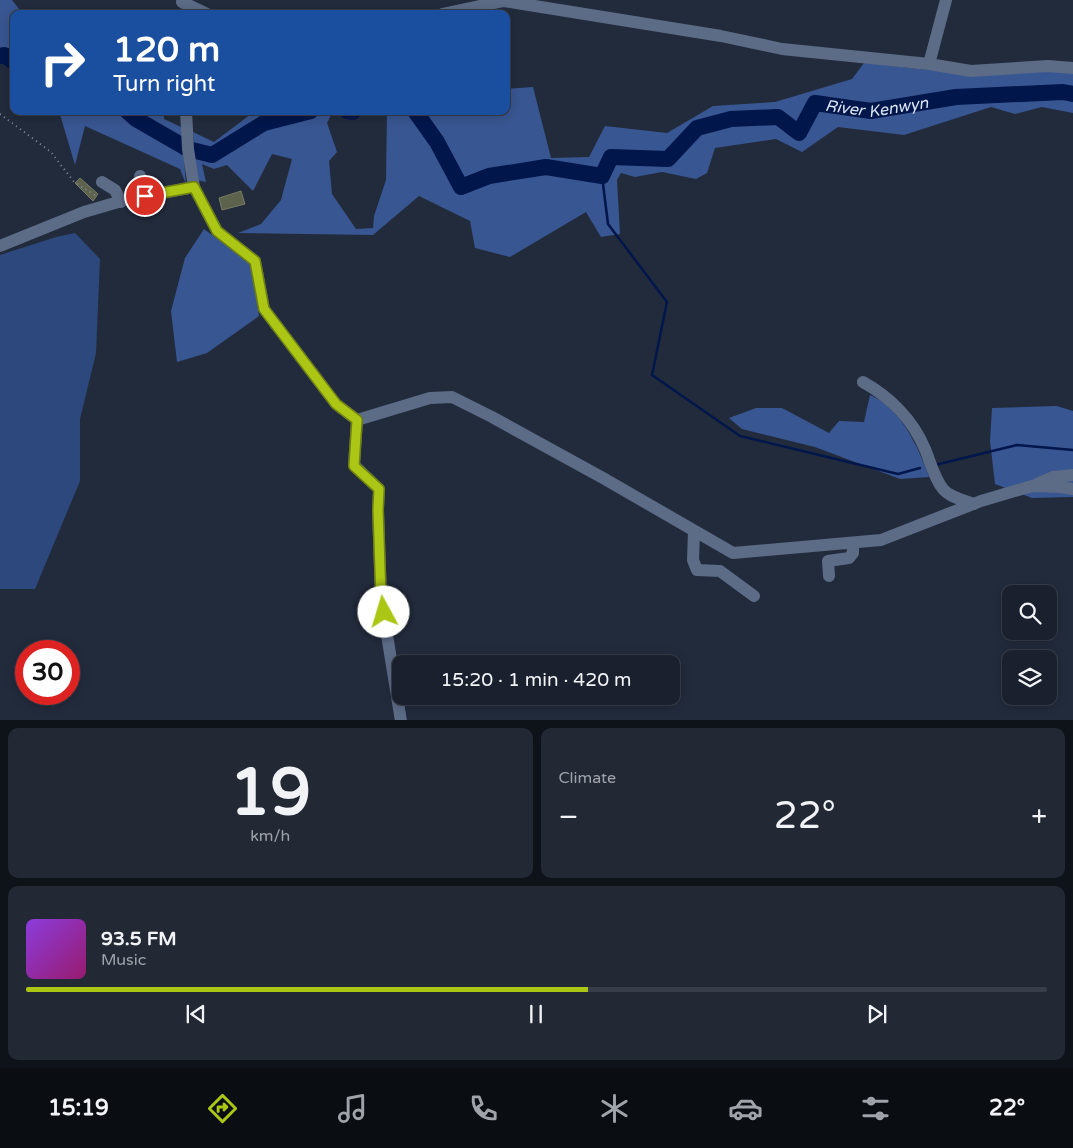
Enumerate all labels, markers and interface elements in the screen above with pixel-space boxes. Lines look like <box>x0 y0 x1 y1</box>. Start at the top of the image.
text: 120 m <box>113 29 220 71</box>
icon: right <box>30 30 95 95</box>
text: Turn right <box>113 71 215 97</box>
water label: River Kenwyn <box>824 93 931 122</box>
pin <box>124 175 166 217</box>
icon: arrive <box>131 182 159 210</box>
position arrow <box>357 585 409 637</box>
map controls <box>1002 585 1057 705</box>
button: search <box>1002 585 1057 640</box>
speed limit sign: 30 <box>15 640 80 705</box>
button: layers <box>1002 650 1057 705</box>
text: 15:20 · 1 min · 420 m <box>440 669 632 691</box>
text: 19 <box>229 754 311 833</box>
text: Climate <box>559 768 616 788</box>
text: 22° <box>774 793 836 839</box>
text: − <box>559 800 578 834</box>
text: + <box>1031 800 1047 834</box>
text: km/h <box>250 826 290 846</box>
text: 93.5 FM <box>101 928 177 950</box>
text: Music <box>101 950 146 970</box>
icon: previous <box>182 1000 210 1028</box>
icon: pause <box>522 1000 550 1028</box>
icon: next <box>863 1000 891 1028</box>
icon: directions <box>205 1091 240 1126</box>
icon: music <box>335 1091 370 1126</box>
icon: phone <box>466 1091 501 1126</box>
icon: climate <box>597 1091 632 1126</box>
icon: car <box>728 1091 763 1126</box>
icon: filters <box>858 1091 893 1126</box>
text: 15:19 <box>48 1095 109 1121</box>
text: 22° <box>989 1095 1025 1121</box>

